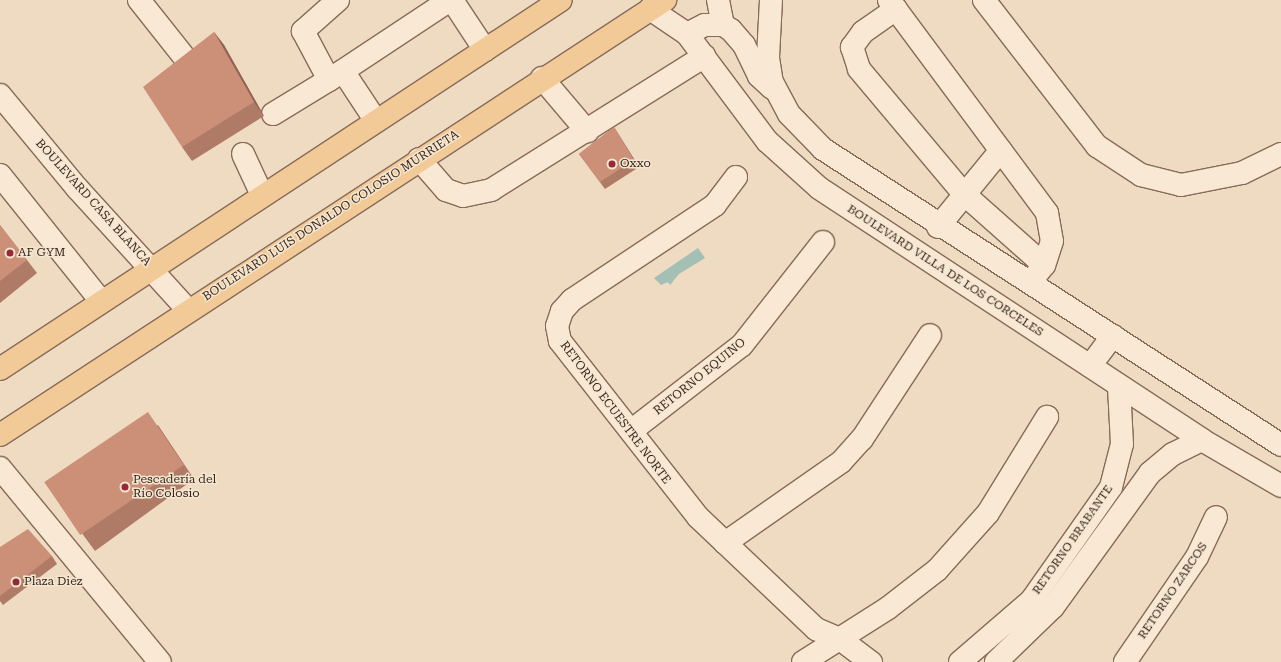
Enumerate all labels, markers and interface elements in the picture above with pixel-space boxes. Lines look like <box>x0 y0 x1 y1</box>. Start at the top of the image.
street label: BOULEVARD LUIS DONALDO COLOSIO MURRIETA <box>200 128 462 304</box>
street label: BOULEVARD CASA BLANCA <box>32 137 154 269</box>
place label: Oxxo <box>620 157 651 171</box>
marker: Oxxo <box>607 159 617 169</box>
street label: BOULEVARD VILLA DE LOS CORCELES <box>844 202 1046 340</box>
place label: AF GYM <box>18 246 66 260</box>
marker: AF GYM <box>5 248 15 258</box>
street label: RETORNO EQUINO <box>651 336 749 418</box>
street label: RETORNO ECUESTRE NORTE <box>557 339 673 487</box>
place label: Pescadería del Río Colosio <box>133 473 216 501</box>
marker: Pescadería del Río Colosio <box>120 482 130 492</box>
street label: RETORNO BRABANTE <box>1030 483 1116 597</box>
street label: RETORNO ZARCOS <box>1135 540 1211 642</box>
place label: Plaza Diez <box>24 575 82 589</box>
marker: Plaza Diez <box>11 577 21 587</box>

